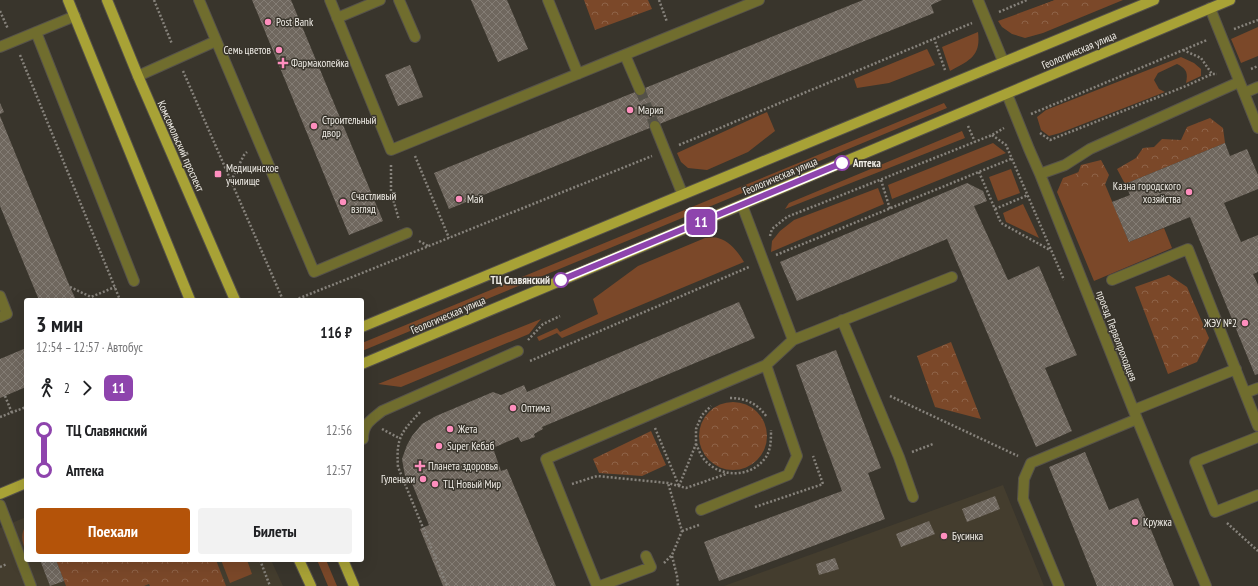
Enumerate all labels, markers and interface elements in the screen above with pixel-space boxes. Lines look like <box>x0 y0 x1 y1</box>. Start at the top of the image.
place label: Post Bank <box>276 15 314 29</box>
marker: Post Bank <box>263 17 273 27</box>
street label: Геологическая улица <box>1039 28 1119 72</box>
place label: Семь цветов <box>223 43 272 57</box>
marker: Семь цветов <box>274 45 284 55</box>
place label: Фармакопейка <box>291 56 349 70</box>
marker: Фармакопейка <box>278 58 288 68</box>
street label: Комсомольский проспект <box>155 98 208 194</box>
place label: Мария <box>638 103 663 117</box>
marker: Мария <box>625 105 635 115</box>
place label: Строительный двор <box>322 113 376 140</box>
marker: Строительный двор <box>309 121 319 131</box>
street label: Геологическая улица <box>740 154 820 198</box>
marker: Аптека <box>834 155 850 171</box>
place label: Аптека <box>852 156 881 170</box>
place label: Медицинское училище <box>226 161 279 188</box>
marker: Медицинское училище <box>213 169 223 179</box>
place label: Казна городского хозяйства <box>1113 179 1181 206</box>
marker: Казна городского хозяйства <box>1184 187 1194 197</box>
place label: Счастливый взгляд <box>351 189 396 216</box>
place label: Май <box>467 192 483 206</box>
marker: Май <box>454 194 464 204</box>
marker: Счастливый взгляд <box>338 197 348 207</box>
line badge: 11 <box>683 209 719 235</box>
text: 11 <box>694 213 708 231</box>
marker: ТЦ Славянский <box>553 272 569 288</box>
place label: ТЦ Славянский <box>491 273 550 287</box>
street label: проезд Первопроходцев <box>1093 289 1141 384</box>
street label: Геологическая улица <box>408 293 488 337</box>
text: 3 мин <box>36 310 83 338</box>
place label: ЖЭУ №2 <box>1203 316 1237 330</box>
marker: ЖЭУ №2 <box>1240 318 1250 328</box>
text: 116 ₽ <box>320 323 352 342</box>
text: 12:54 – 12:57 · Автобус <box>36 339 143 356</box>
icon: walk <box>36 377 58 399</box>
icon: forward <box>76 377 98 399</box>
text: 11 <box>112 379 125 397</box>
text: 2 <box>64 380 70 397</box>
place label: Оптима <box>521 401 550 415</box>
marker: Оптима <box>508 403 518 413</box>
text: ТЦ Славянский <box>66 421 147 440</box>
text: 12:56 <box>326 422 352 439</box>
place label: Жета <box>457 422 477 436</box>
marker: Жета <box>445 424 455 434</box>
place label: Super Кебаб <box>447 439 495 453</box>
marker: Super Кебаб <box>434 441 444 451</box>
place label: Планета здоровья <box>428 459 498 473</box>
text: Аптека <box>66 461 104 480</box>
marker: Планета здоровья <box>415 461 425 471</box>
text: 12:57 <box>326 462 352 479</box>
place label: Гуленьки <box>381 472 415 486</box>
marker: Гуленьки <box>418 474 428 484</box>
place label: ТЦ Новый Мир <box>443 477 501 491</box>
marker: ТЦ Новый Мир <box>430 479 440 489</box>
button: Поехали <box>36 508 190 554</box>
button: Билеты <box>198 508 352 554</box>
place label: Кружка <box>1143 515 1172 529</box>
marker: Кружка <box>1130 517 1140 527</box>
place label: Бусинка <box>952 529 983 543</box>
marker: Бусинка <box>939 531 949 541</box>

